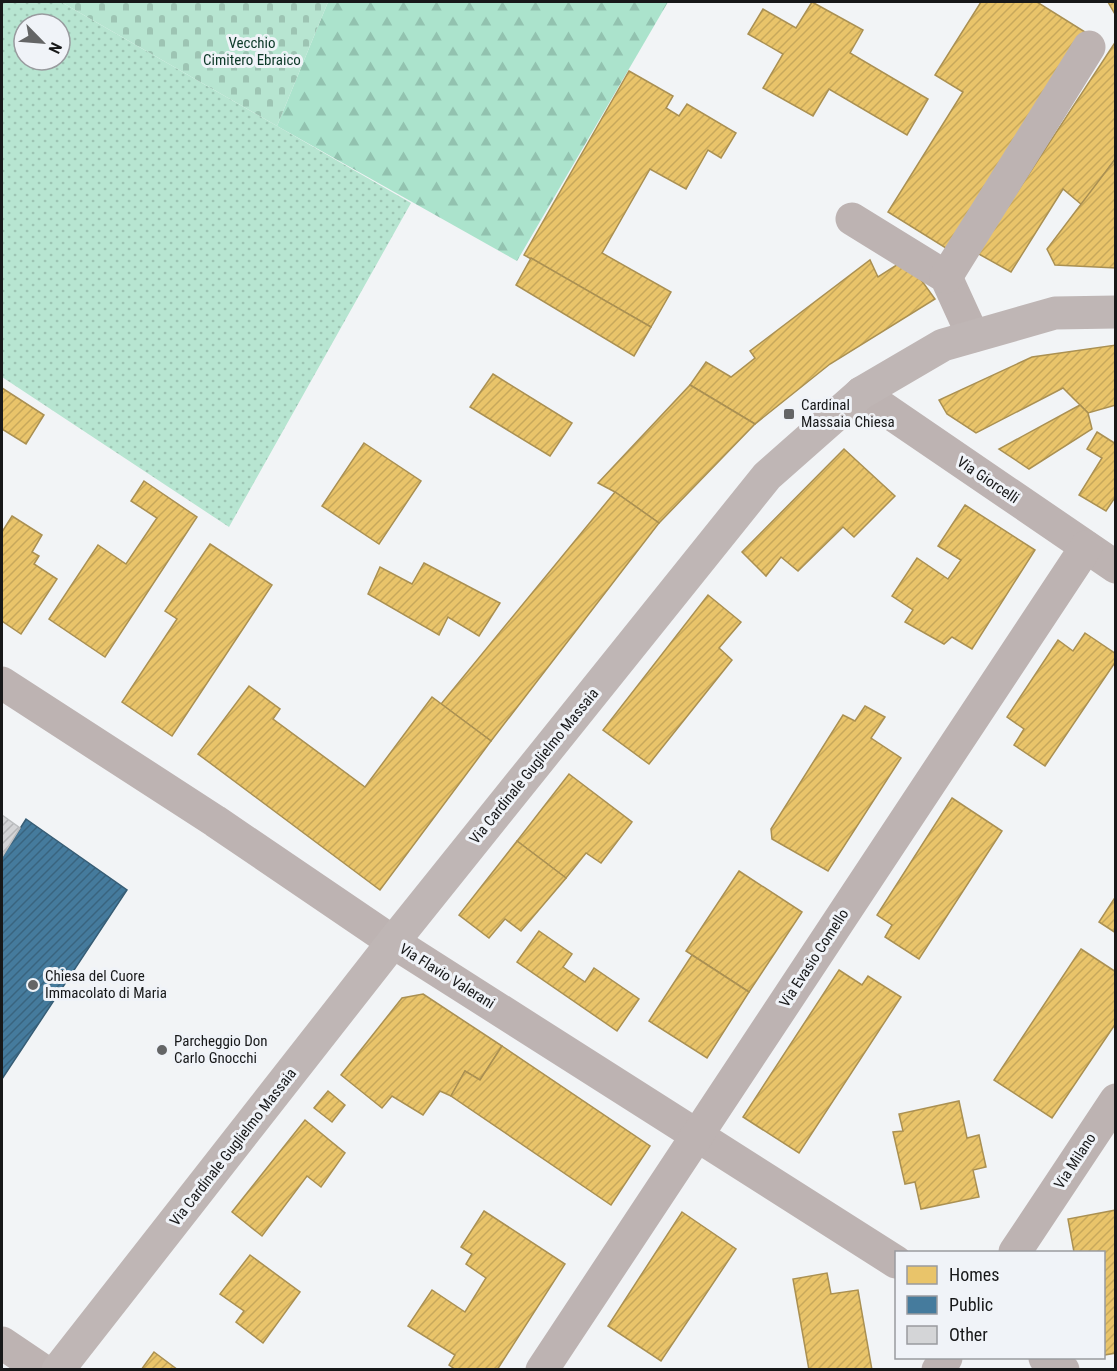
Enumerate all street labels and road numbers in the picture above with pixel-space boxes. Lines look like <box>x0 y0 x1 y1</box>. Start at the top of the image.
street label: Via Giorcelli <box>954 453 1022 507</box>
street label: Via Cardinale Guglielmo Massaia <box>466 685 602 847</box>
street label: Via Evasio Comello <box>776 906 852 1010</box>
street label: Via Flavio Valerani <box>396 939 498 1013</box>
street label: Via Cardinale Guglielmo Massaia <box>166 1065 300 1229</box>
street label: Via Milano <box>1050 1130 1100 1192</box>

